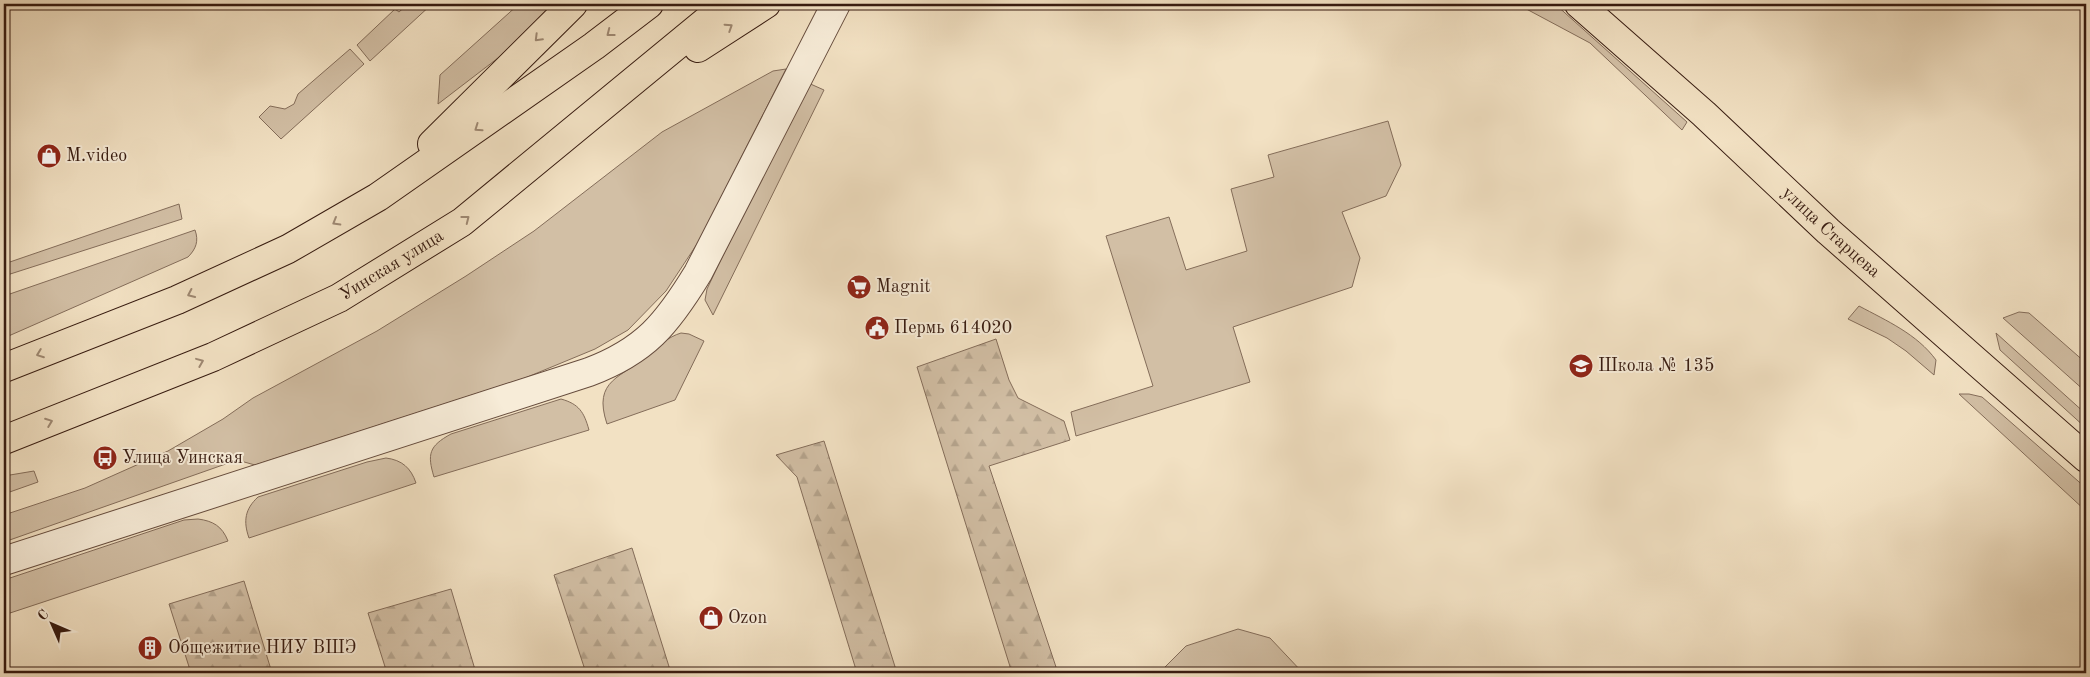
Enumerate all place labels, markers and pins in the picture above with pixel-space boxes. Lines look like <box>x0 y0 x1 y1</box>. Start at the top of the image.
shop icon: M.video <box>36 143 62 169</box>
place label: M.video <box>66 147 127 165</box>
supermarket icon: Magnit <box>846 274 872 300</box>
place label: Magnit <box>876 278 931 296</box>
public building icon: Пермь 614020 <box>864 315 890 341</box>
place label: Пермь 614020 <box>894 319 1012 337</box>
school or university icon: Школа № 135 <box>1568 353 1594 379</box>
place label: Школа № 135 <box>1598 357 1714 375</box>
bus stop icon: Улица Уинская <box>92 445 118 471</box>
place label: Улица Уинская <box>122 449 243 467</box>
shop icon: Ozon <box>698 605 724 631</box>
place label: Ozon <box>728 609 767 627</box>
building icon: Общежитие НИУ ВШЭ <box>137 635 163 661</box>
place label: Общежитие НИУ ВШЭ <box>168 639 356 657</box>

